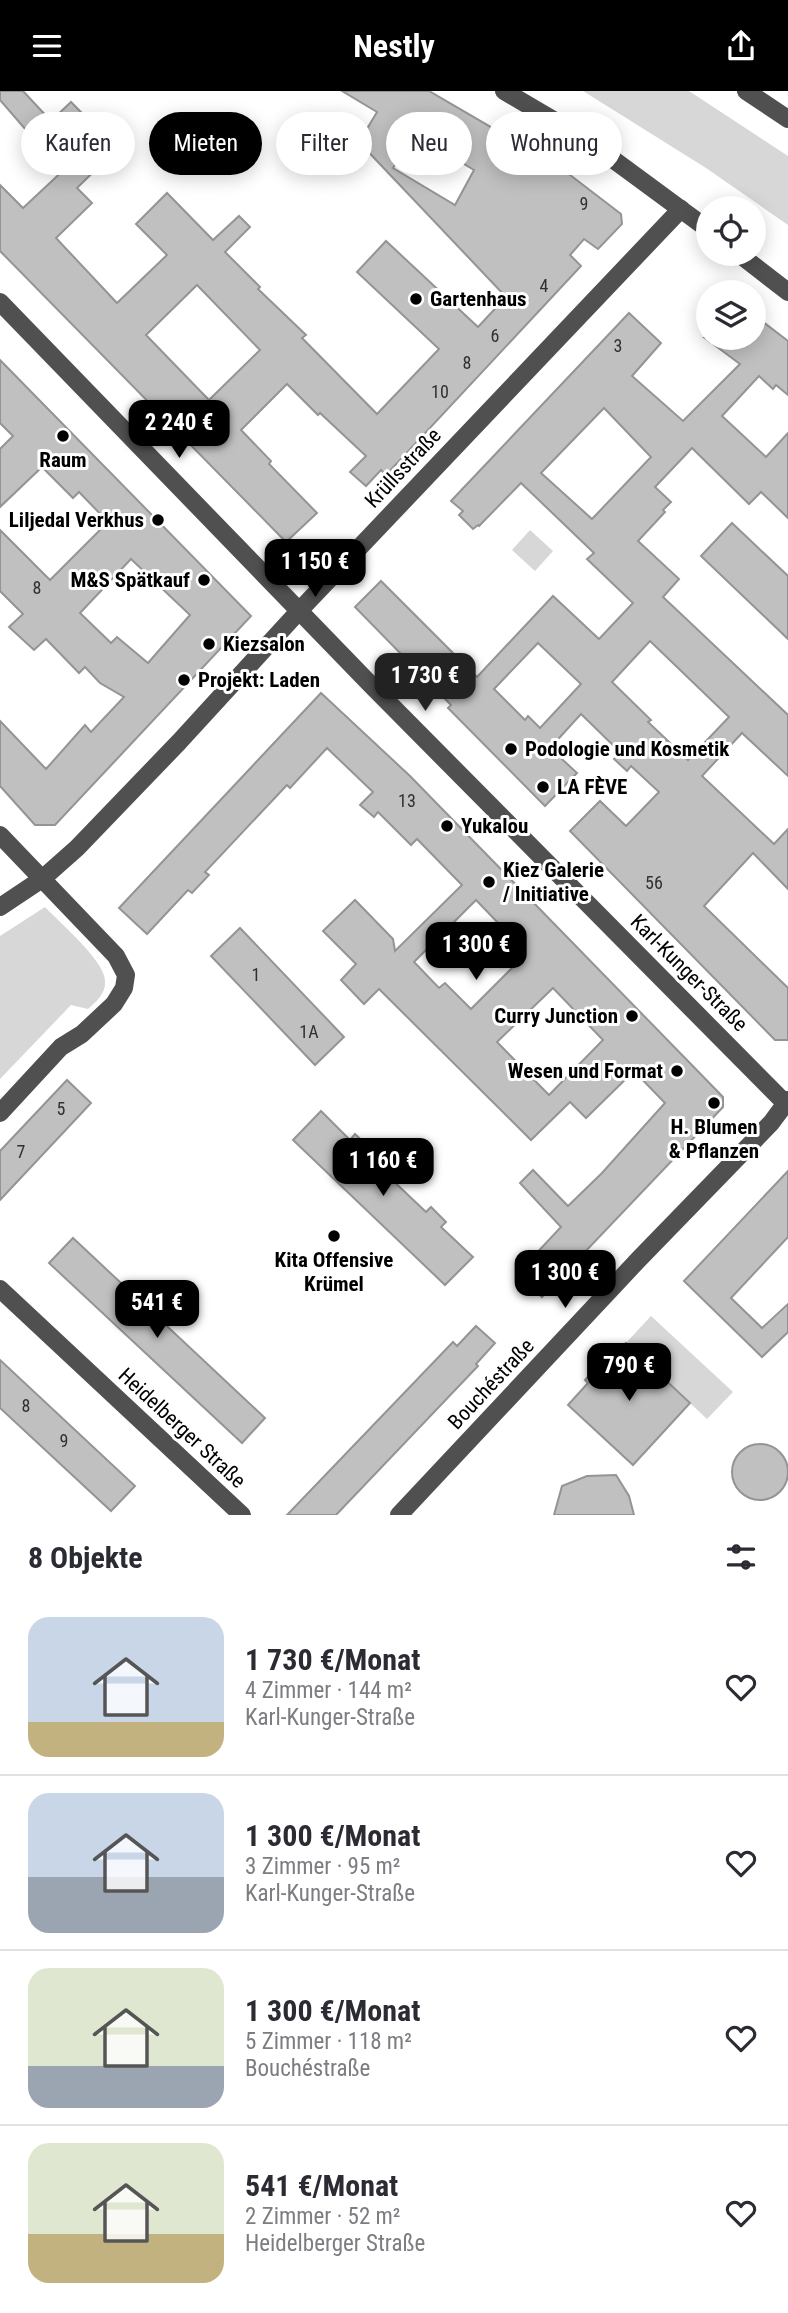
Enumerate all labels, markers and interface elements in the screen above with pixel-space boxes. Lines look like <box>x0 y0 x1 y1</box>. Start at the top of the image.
icon: menu <box>28 27 66 65</box>
text: Nestly <box>353 27 435 65</box>
icon: share <box>722 27 760 65</box>
chip: Kaufen <box>21 112 135 175</box>
chip: Mieten <box>149 112 262 175</box>
chip: Filter <box>276 112 372 175</box>
chip: Neu <box>386 112 472 175</box>
chip: Wohnung <box>486 112 622 175</box>
house number: 9 <box>580 193 588 214</box>
map controls <box>696 196 766 350</box>
button: locate <box>696 196 766 266</box>
house number: 4 <box>540 275 549 296</box>
button: layers <box>696 280 766 350</box>
place label: Gartenhaus <box>430 287 527 311</box>
marker: Gartenhaus <box>408 291 424 307</box>
house number: 6 <box>491 325 499 346</box>
house number: 3 <box>614 335 622 356</box>
house number: 8 <box>463 352 471 373</box>
house number: 10 <box>431 381 449 402</box>
pin: 2 240 € <box>114 401 244 460</box>
text: 2 240 € <box>145 409 213 436</box>
street label: Krüllsstraße <box>360 423 446 513</box>
marker: Raum <box>55 428 71 444</box>
place label: Raum <box>39 448 87 472</box>
place label: Liljedal Verkhus <box>9 508 144 532</box>
marker: Liljedal Verkhus <box>150 512 166 528</box>
pin: 1 150 € <box>250 539 380 599</box>
text: 1 150 € <box>281 548 349 575</box>
place label: M&S Spätkauf <box>71 568 190 592</box>
marker: M&S Spätkauf <box>196 572 212 588</box>
house number: 8 <box>33 577 41 598</box>
place label: Kiezsalon <box>223 632 305 656</box>
marker: Kiezsalon <box>201 636 217 652</box>
pin: 1 730 € <box>360 653 490 713</box>
text: 1 730 € <box>391 662 459 689</box>
place label: Projekt: Laden <box>198 668 320 692</box>
marker: Projekt: Laden <box>176 672 192 688</box>
place label: Podologie und Kosmetik <box>525 737 730 761</box>
marker: Podologie und Kosmetik <box>503 741 519 757</box>
place label: LA FÈVE <box>557 775 627 799</box>
marker: LA FÈVE <box>535 779 551 795</box>
house number: 13 <box>398 790 416 811</box>
place label: Yukalou <box>461 814 528 838</box>
marker: Yukalou <box>439 818 455 834</box>
place label: Kiez Galerie / Initiative <box>502 858 604 906</box>
house number: 56 <box>645 872 663 893</box>
marker: Kiez Galerie / Initiative <box>481 874 497 890</box>
street label: Karl-Kunger-Straße <box>626 910 752 1036</box>
pin: 1 300 € <box>411 923 541 982</box>
text: 1 300 € <box>442 931 510 958</box>
house number: 1 <box>252 964 260 985</box>
place label: Curry Junction <box>494 1004 618 1028</box>
marker: Curry Junction <box>624 1008 640 1024</box>
house number: 1A <box>299 1021 319 1042</box>
place label: Wesen und Format <box>508 1059 663 1083</box>
marker: Wesen und Format <box>669 1063 685 1079</box>
marker: H. Blumen & Pflanzen <box>706 1095 722 1111</box>
house number: 5 <box>57 1098 66 1119</box>
place label: H. Blumen & Pflanzen <box>669 1115 759 1163</box>
pin: 1 160 € <box>318 1139 448 1198</box>
house number: 7 <box>17 1141 26 1162</box>
text: 1 160 € <box>349 1147 417 1174</box>
marker: Kita Offensive Krümel <box>326 1228 342 1244</box>
place label: Kita Offensive Krümel <box>275 1248 393 1296</box>
pin: 1 300 € <box>500 1251 630 1310</box>
text: 1 300 € <box>531 1259 599 1286</box>
pin: 541 € <box>108 1281 206 1340</box>
text: 541 € <box>131 1289 183 1316</box>
street label: Bouchéstraße <box>443 1334 539 1434</box>
pin: 790 € <box>580 1343 678 1403</box>
text: 790 € <box>603 1352 655 1379</box>
street label: Heidelberger Straße <box>114 1363 250 1493</box>
house number: 8 <box>22 1395 30 1416</box>
house number: 9 <box>60 1430 68 1451</box>
icon: filters <box>722 1538 760 1576</box>
text: 8 Objekte <box>28 1540 143 1575</box>
text: 1 730 €/Monat <box>245 1642 420 1677</box>
icon: home <box>84 1645 168 1729</box>
icon: heart <box>722 1668 760 1706</box>
text: 4 Zimmer · 144 m² <box>245 1677 412 1704</box>
text: Karl-Kunger-Straße <box>245 1704 415 1731</box>
text: 1 300 €/Monat <box>245 1818 420 1853</box>
icon: home <box>84 1821 168 1905</box>
icon: heart <box>722 1844 760 1882</box>
text: 3 Zimmer · 95 m² <box>245 1853 400 1880</box>
text: Karl-Kunger-Straße <box>245 1880 415 1907</box>
text: 1 300 €/Monat <box>245 1993 420 2028</box>
icon: home <box>84 1996 168 2080</box>
icon: heart <box>722 2019 760 2057</box>
text: 5 Zimmer · 118 m² <box>245 2028 412 2055</box>
text: Bouchéstraße <box>245 2055 370 2082</box>
text: 541 €/Monat <box>245 2168 398 2203</box>
icon: home <box>84 2171 168 2255</box>
icon: heart <box>722 2194 760 2232</box>
text: 2 Zimmer · 52 m² <box>245 2203 400 2230</box>
text: Heidelberger Straße <box>245 2230 425 2257</box>

